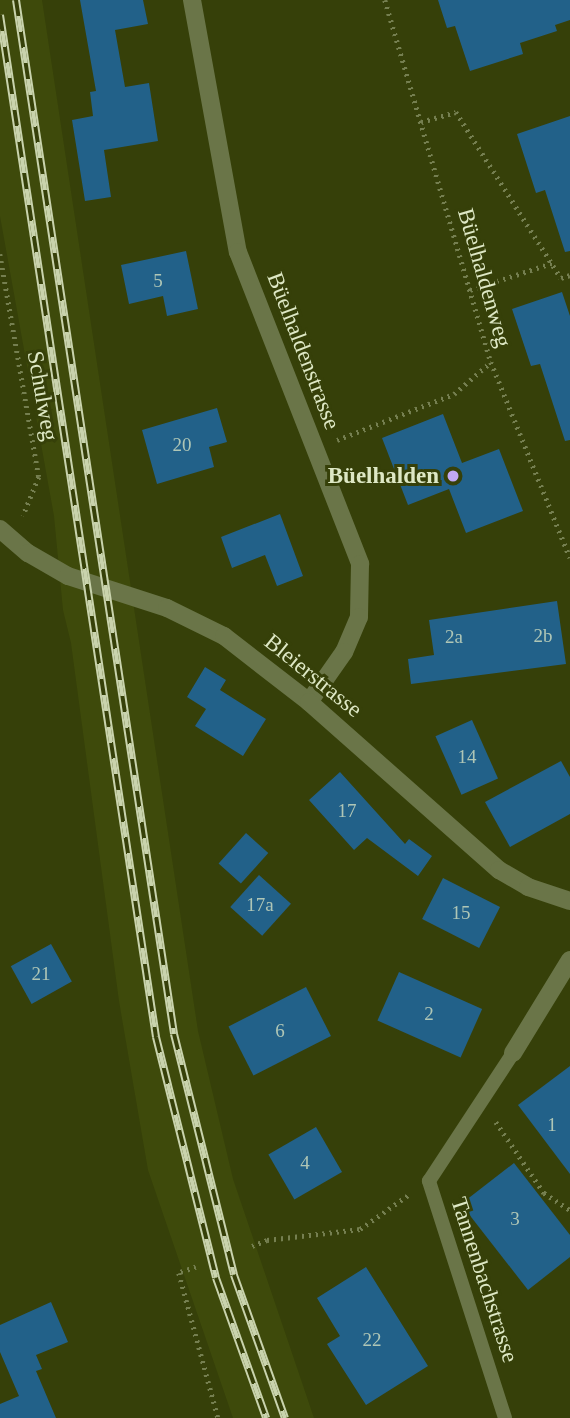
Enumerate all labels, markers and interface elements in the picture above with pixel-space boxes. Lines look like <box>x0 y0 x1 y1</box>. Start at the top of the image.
street label: Büelhaldenweg <box>451 205 517 351</box>
street label: Büelhaldenstrasse <box>260 269 346 433</box>
house number: 5 <box>153 270 163 292</box>
street label: Schulweg <box>21 349 63 443</box>
house number: 20 <box>172 434 192 456</box>
place label: Büelhalden <box>328 462 439 490</box>
marker: Büelhalden <box>445 468 461 484</box>
house number: 2b <box>534 625 552 647</box>
house number: 2a <box>445 626 463 648</box>
street label: Bleierstrasse <box>259 628 367 724</box>
house number: 14 <box>457 746 476 768</box>
house number: 17 <box>338 800 356 822</box>
house number: 17a <box>246 894 274 916</box>
house number: 15 <box>452 902 471 924</box>
house number: 21 <box>32 963 50 985</box>
house number: 2 <box>424 1003 434 1025</box>
house number: 6 <box>275 1020 285 1042</box>
house number: 1 <box>547 1114 557 1136</box>
house number: 4 <box>300 1152 310 1174</box>
street label: Tannenbachstrasse <box>444 1194 524 1366</box>
house number: 3 <box>510 1208 520 1230</box>
house number: 22 <box>363 1329 382 1351</box>

